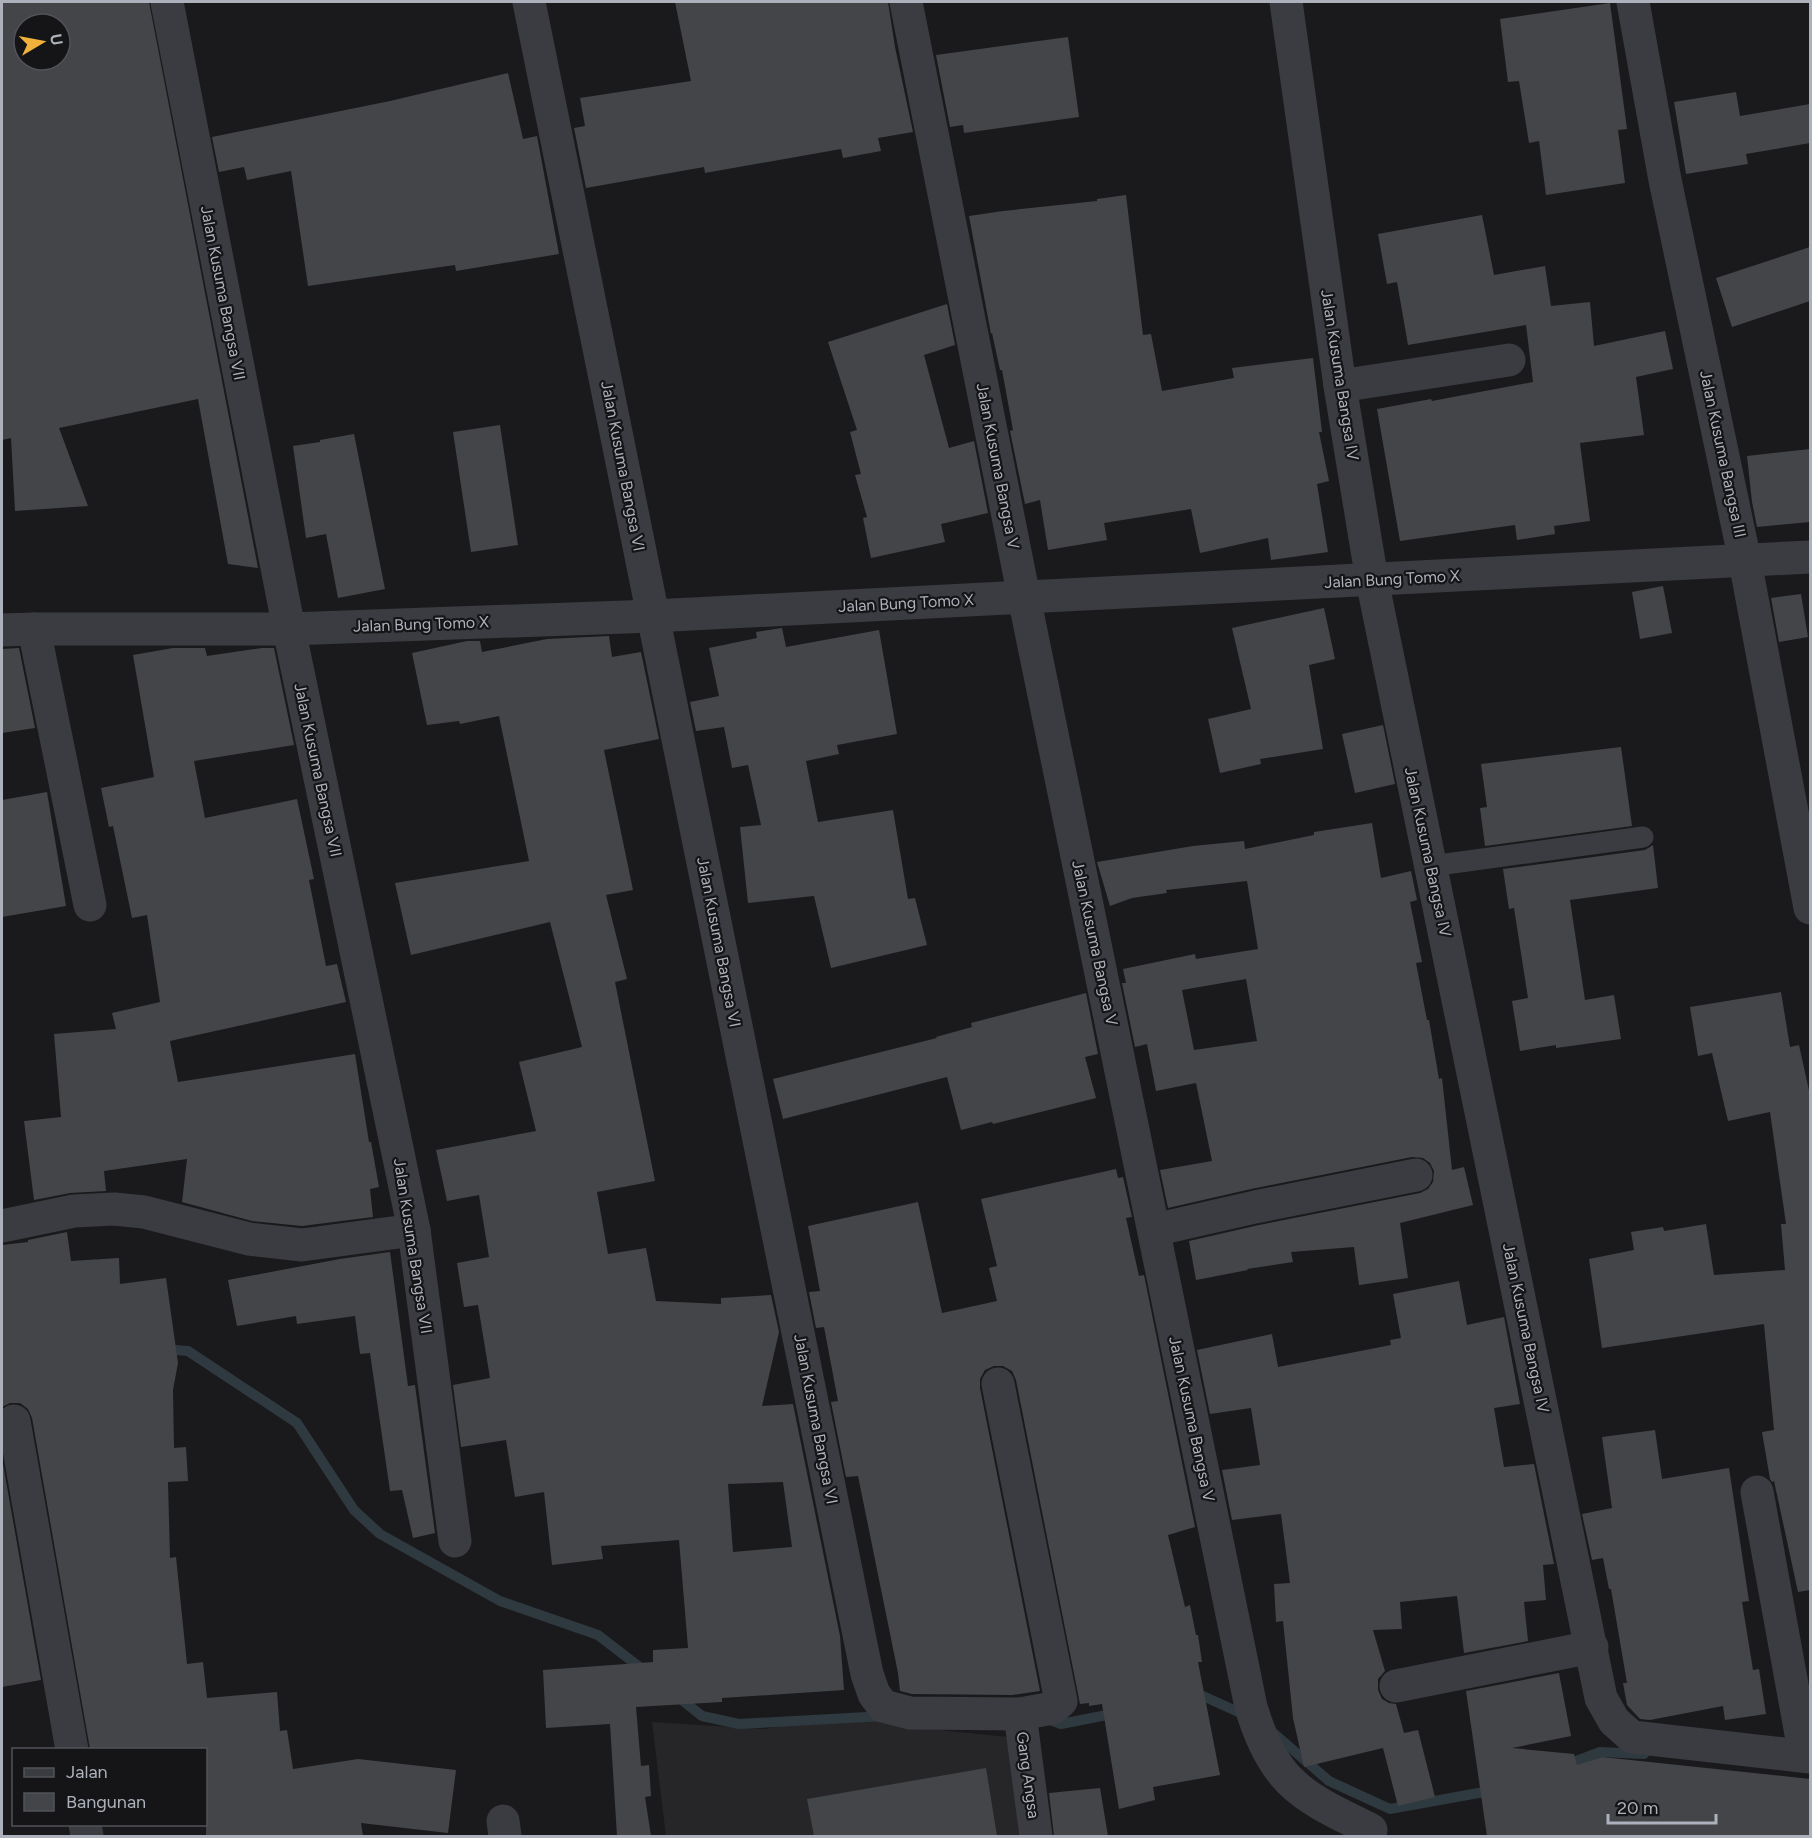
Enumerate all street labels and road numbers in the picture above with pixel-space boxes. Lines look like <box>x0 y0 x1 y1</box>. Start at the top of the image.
street label: Jalan Kusuma Bangsa VII <box>197 204 249 382</box>
street label: Jalan Kusuma Bangsa IV <box>1317 288 1363 462</box>
street label: Jalan Kusuma Bangsa III <box>1696 369 1750 539</box>
street label: Jalan Kusuma Bangsa VI <box>597 379 649 553</box>
street label: Jalan Kusuma Bangsa V <box>973 381 1023 551</box>
street label: Jalan Bung Tomo X <box>1324 566 1460 592</box>
street label: Jalan Bung Tomo X <box>838 590 974 616</box>
street label: Jalan Bung Tomo X <box>353 612 489 636</box>
street label: Jalan Kusuma Bangsa VII <box>290 681 346 859</box>
street label: Jalan Kusuma Bangsa IV <box>1401 765 1455 939</box>
street label: Jalan Kusuma Bangsa VI <box>693 855 745 1029</box>
street label: Jalan Kusuma Bangsa V <box>1068 859 1122 1027</box>
street label: Jalan Kusuma Bangsa VII <box>390 1157 436 1335</box>
street label: Jalan Kusuma Bangsa IV <box>1499 1241 1553 1415</box>
street label: Jalan Kusuma Bangsa VI <box>790 1332 842 1506</box>
street label: Jalan Kusuma Bangsa V <box>1165 1335 1219 1503</box>
street label: Gang Angsa <box>1013 1730 1043 1820</box>

